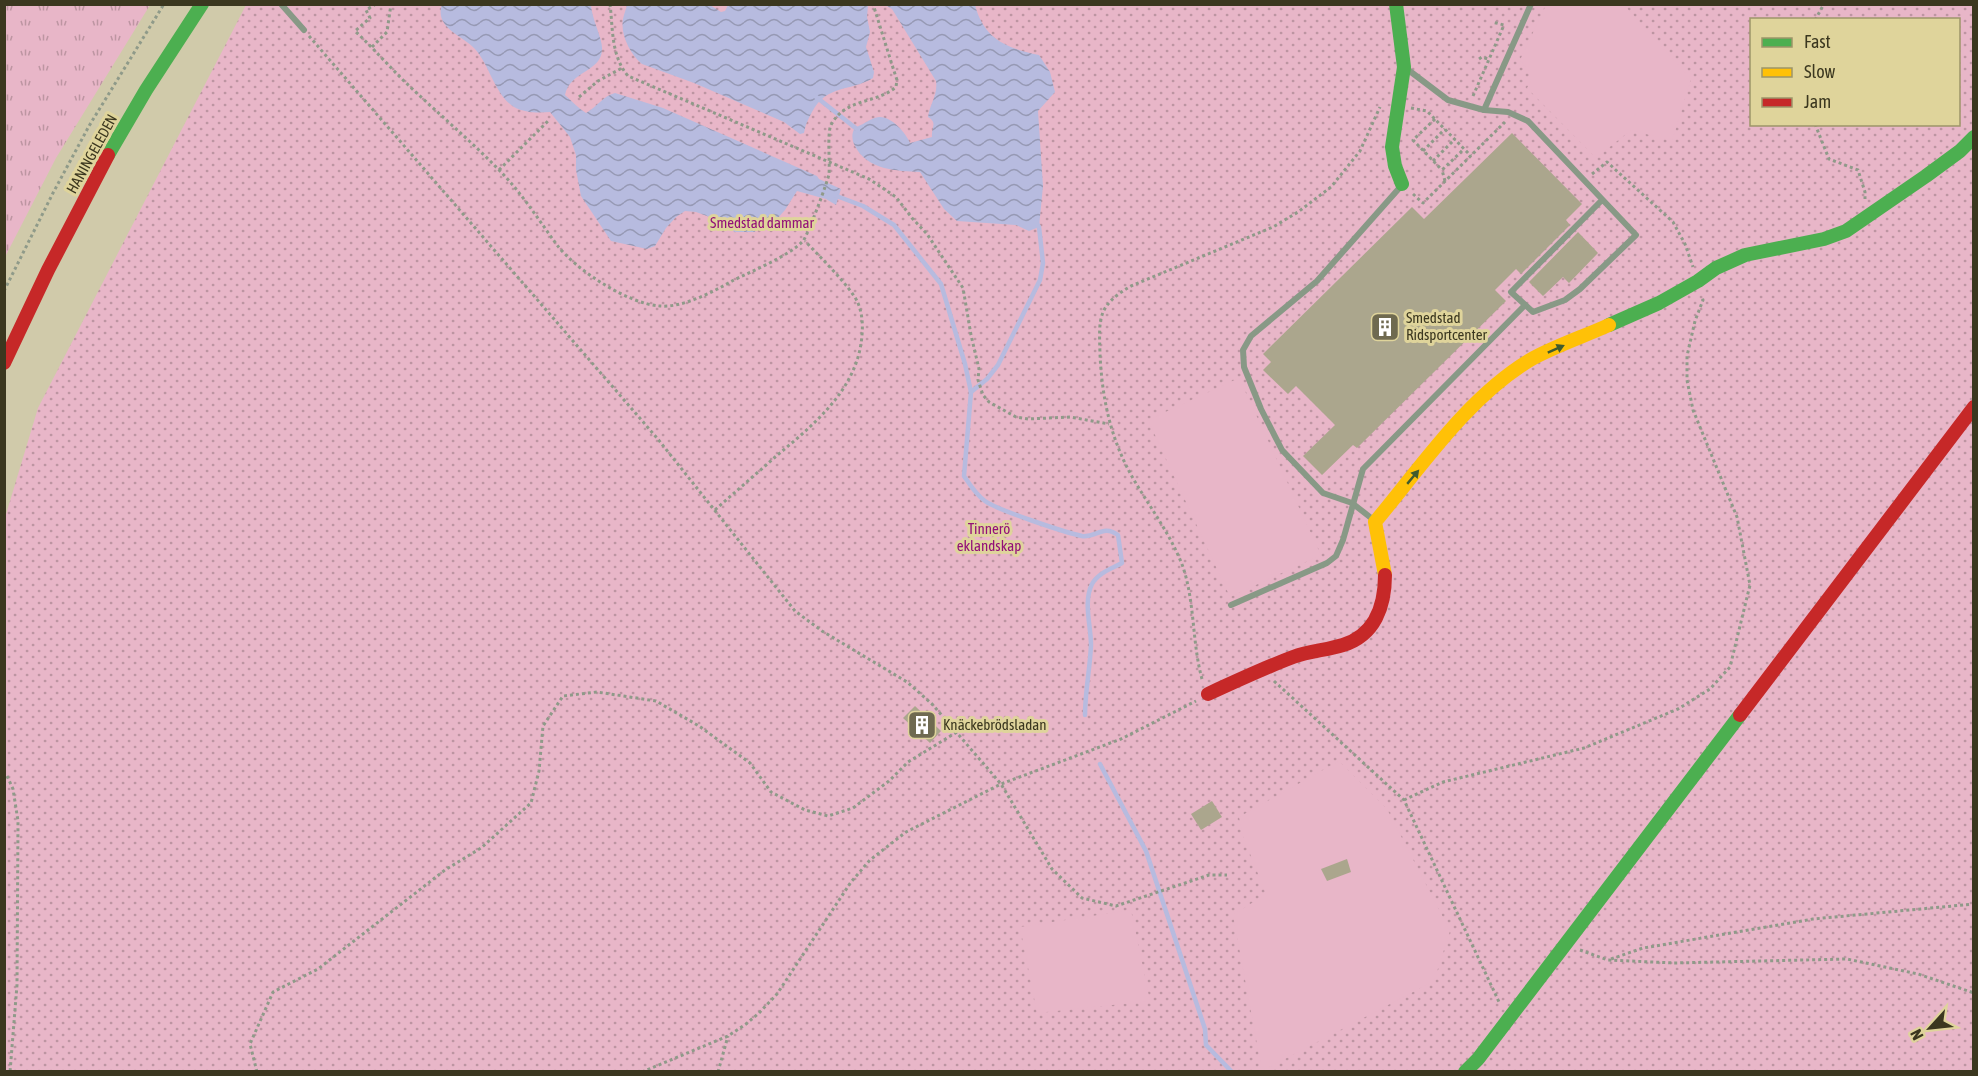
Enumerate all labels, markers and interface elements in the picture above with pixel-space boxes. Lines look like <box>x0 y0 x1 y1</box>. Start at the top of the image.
legend <box>1750 18 1960 126</box>
text: Fast <box>1804 31 1831 52</box>
text: Slow <box>1804 61 1835 82</box>
text: Jam <box>1804 91 1831 112</box>
street label: HANINGELEDEN <box>63 111 120 196</box>
park label: Smedstad dammar <box>710 214 814 231</box>
place label: Smedstad Ridsportcenter <box>1406 309 1488 343</box>
building icon: Smedstad Ridsportcenter <box>1369 311 1401 343</box>
one-way arrow <box>1548 344 1565 353</box>
one-way arrow <box>1406 469 1419 485</box>
park label: Tinnerö eklandskap <box>957 520 1021 554</box>
building icon: Knäckebrödsladan <box>906 709 938 741</box>
place label: Knäckebrödsladan <box>943 716 1047 733</box>
north arrow <box>1900 998 1960 1058</box>
text: N <box>1906 1027 1927 1043</box>

